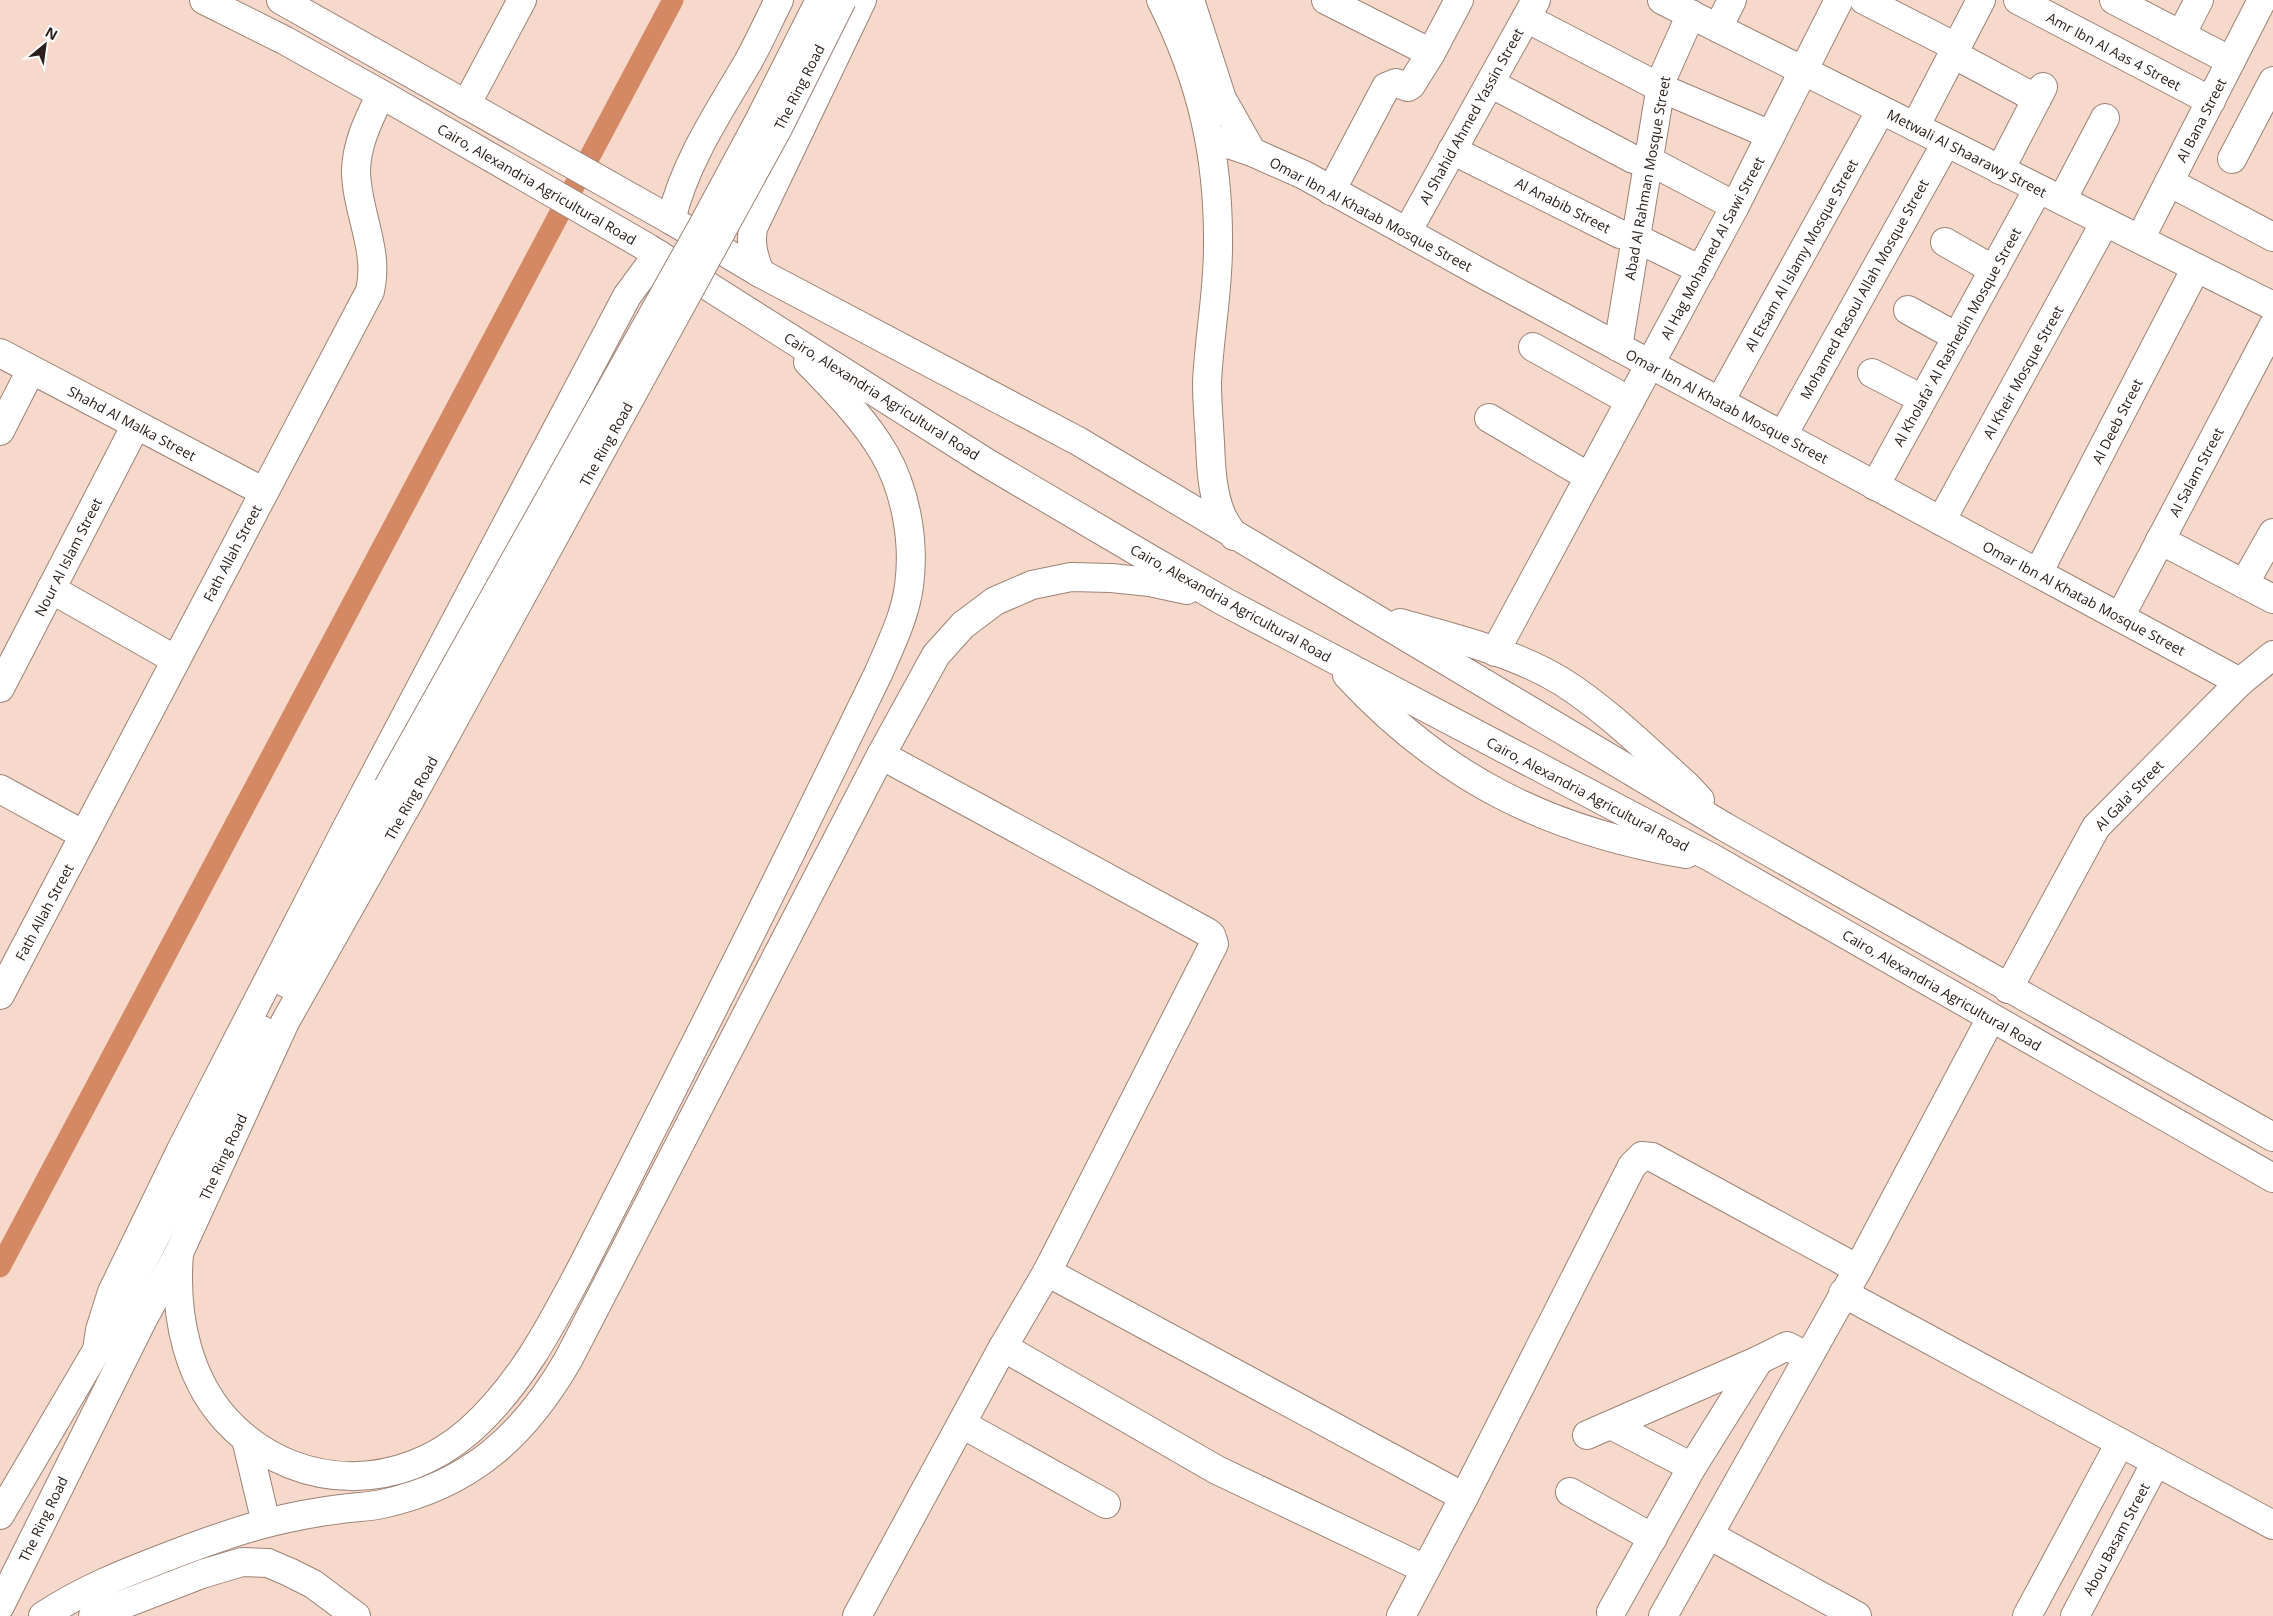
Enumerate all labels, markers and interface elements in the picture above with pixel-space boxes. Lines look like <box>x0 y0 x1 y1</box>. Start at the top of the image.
street label: Amr Ibn Al Aas 4 Street <box>2044 8 2185 95</box>
north arrow <box>20 20 70 70</box>
text: N <box>42 22 61 44</box>
street label: Al Shahid Ahmed Yassin Street <box>1415 25 1527 207</box>
street label: The Ring Road <box>769 41 829 133</box>
street label: Abad Al Rahman Mosque Street <box>1620 74 1674 281</box>
street label: Al Bana Street <box>2172 75 2230 165</box>
street label: Metwali Al Shaarawy Street <box>1884 104 2050 202</box>
street label: Cairo, Alexandria Agricultural Road <box>434 119 640 249</box>
street label: Omar Ibn Al Khatab Mosque Street <box>1266 152 1476 276</box>
street label: Al Hag Mohamed Al Sawi Street <box>1656 153 1768 343</box>
street label: Al Etsam Al Islamy Mosque Street <box>1740 156 1862 354</box>
street label: Al Anabib Street <box>1512 173 1614 237</box>
street label: Mohamed Rasoul Allah Mosque Street <box>1795 175 1933 403</box>
street label: Al Kholafa' Al Rashedin Mosque Street <box>1889 224 2025 450</box>
street label: Al Kheir Mosque Street <box>1978 302 2068 442</box>
street label: Cairo, Alexandria Agricultural Road <box>781 328 983 464</box>
street label: Omar Ibn Al Khatab Mosque Street <box>1622 344 1832 468</box>
street label: Al Deeb Street <box>2087 375 2147 467</box>
street label: Shahd Al Malka Street <box>65 381 199 465</box>
street label: The Ring Road <box>575 399 637 489</box>
street label: Al Salam Street <box>2164 424 2228 520</box>
street label: Nour Al Islam Street <box>30 495 106 619</box>
street label: Fath Allah Street <box>198 501 266 605</box>
street label: Omar Ibn Al Khatab Mosque Street <box>1979 536 2189 660</box>
street label: Cairo, Alexandria Agricultural Road <box>1127 540 1335 666</box>
street label: Cairo, Alexandria Agricultural Road <box>1483 732 1693 856</box>
street label: The Ring Road <box>380 753 442 843</box>
street label: Al Gala' Street <box>2091 756 2167 834</box>
street label: Fath Allah Street <box>10 860 78 964</box>
street label: Cairo, Alexandria Agricultural Road <box>1839 925 2045 1055</box>
street label: The Ring Road <box>195 1111 251 1203</box>
street label: The Ring Road <box>14 1473 72 1565</box>
street label: Abou Basam Street <box>2078 1479 2154 1599</box>

